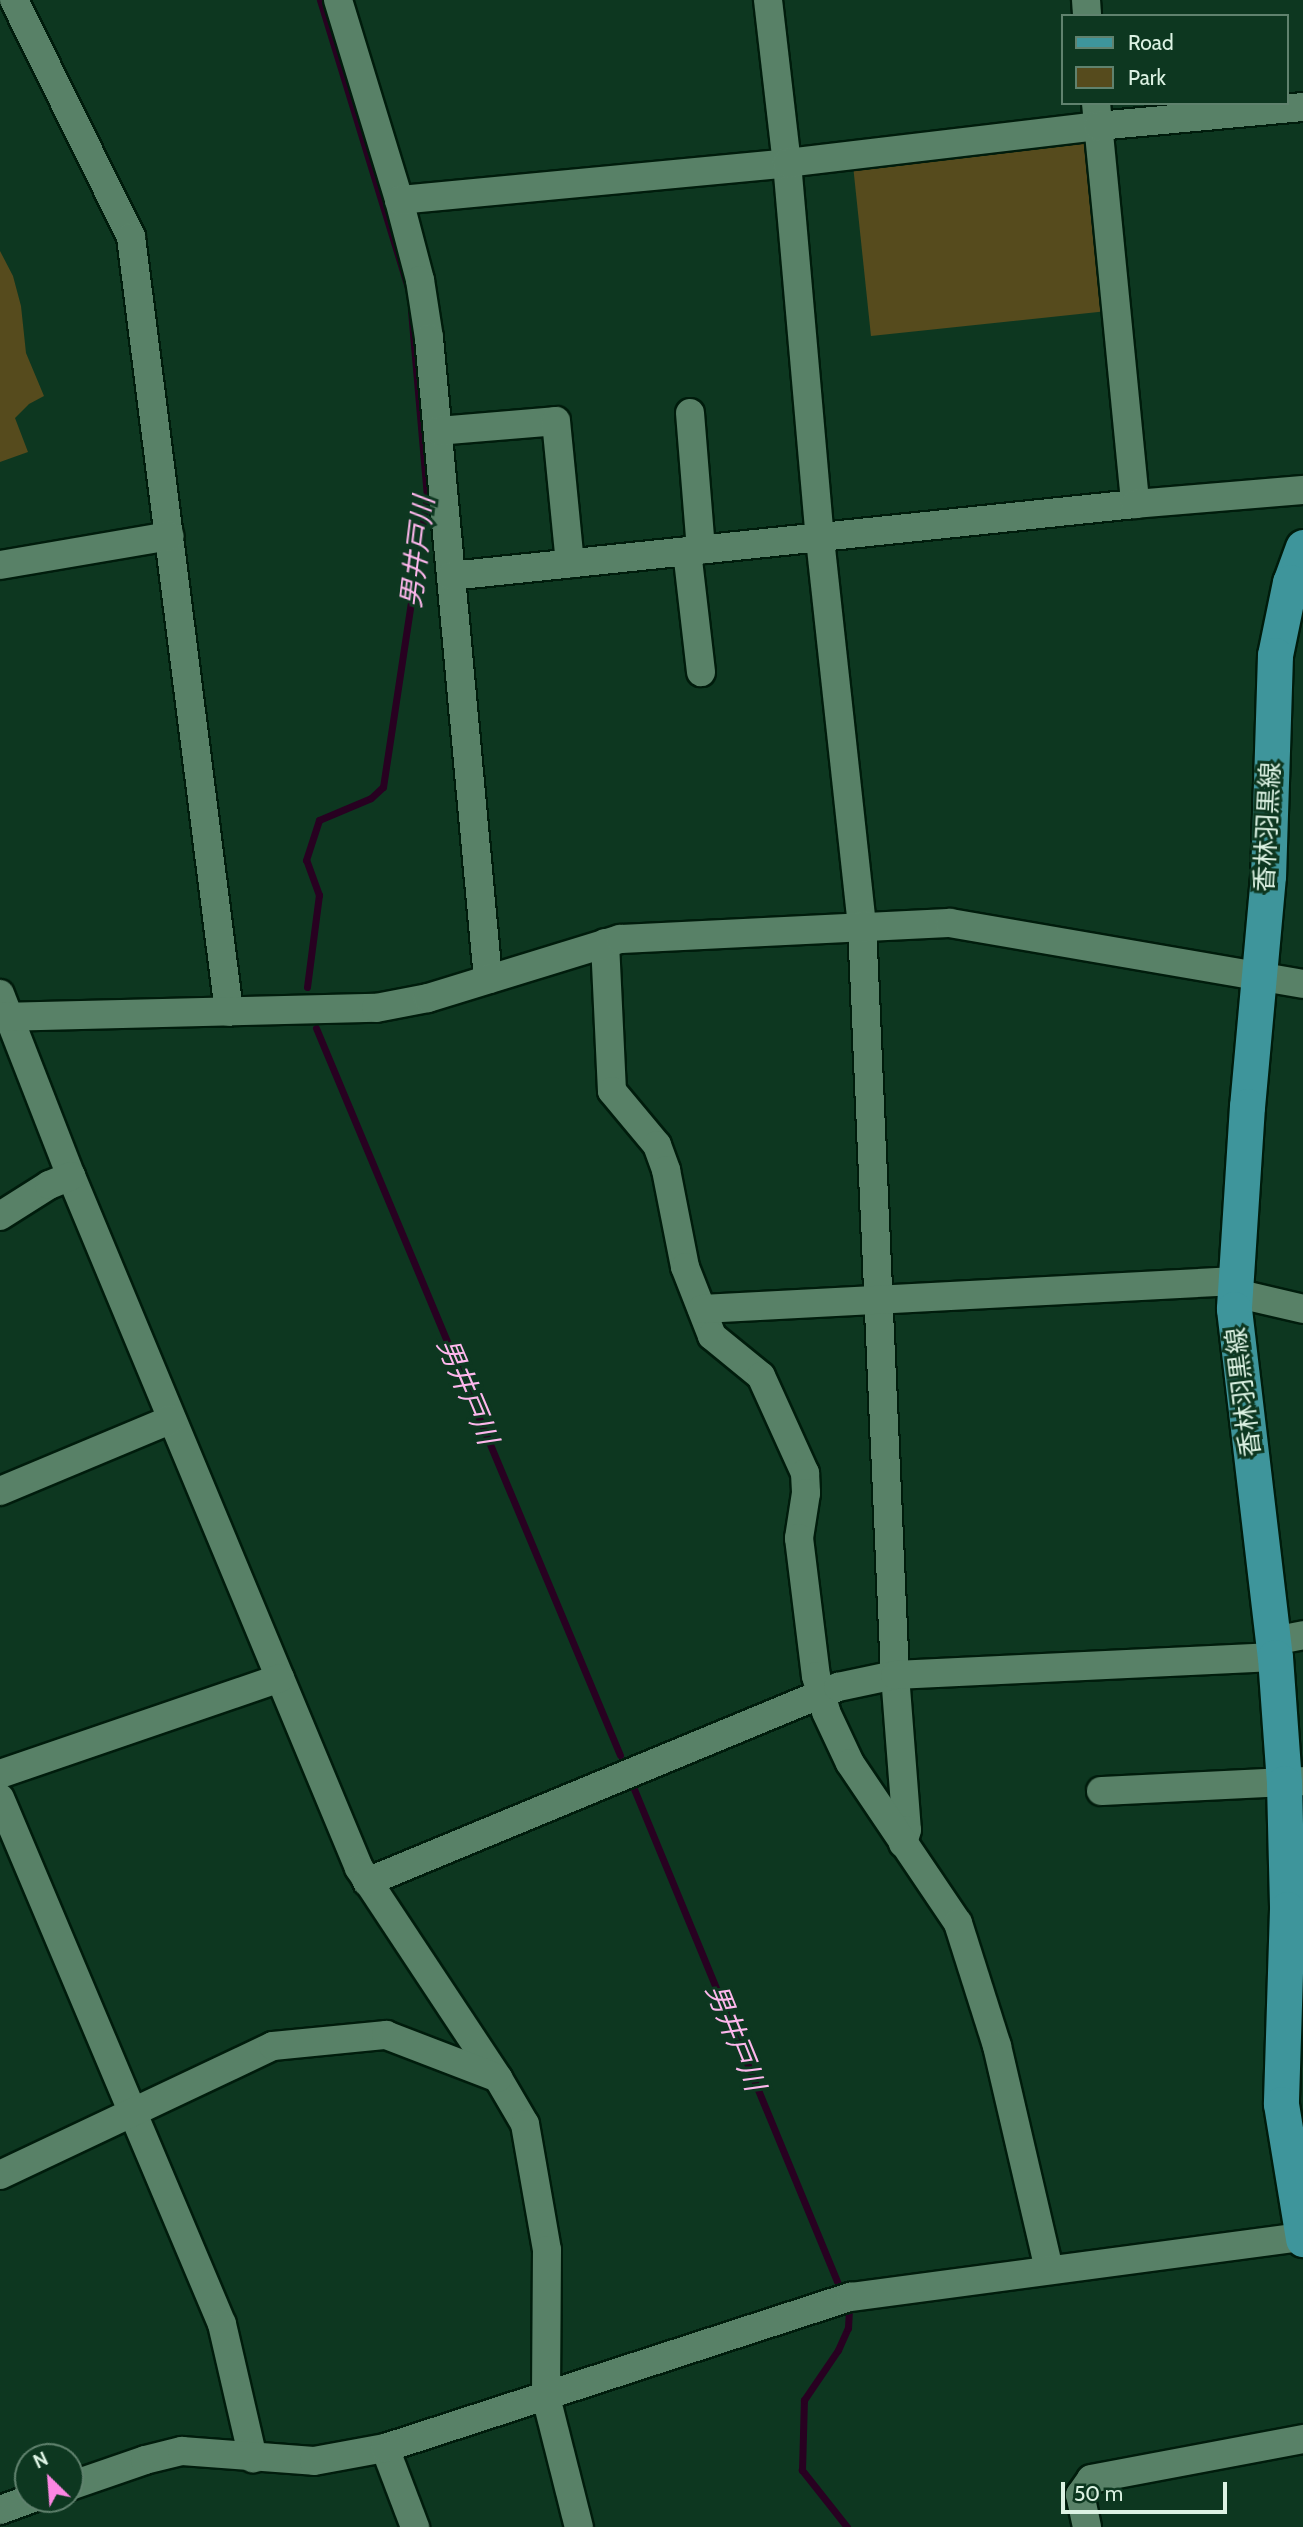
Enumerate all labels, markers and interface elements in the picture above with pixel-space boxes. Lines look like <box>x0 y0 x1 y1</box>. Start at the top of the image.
legend <box>1062 14 1289 105</box>
text: Road <box>1128 30 1174 55</box>
text: Park <box>1128 65 1166 90</box>
water label: 男井戸川 <box>394 494 440 610</box>
street label: 香林羽黒線 <box>1249 761 1287 893</box>
street label: 香林羽黒線 <box>1221 1326 1267 1458</box>
water label: 男井戸川 <box>431 1333 505 1449</box>
water label: 男井戸川 <box>699 1979 773 2095</box>
north arrow <box>14 2443 84 2513</box>
text: N <box>30 2447 52 2474</box>
scale bar <box>1065 2468 1231 2512</box>
text: 50 m <box>1074 2481 1123 2506</box>

